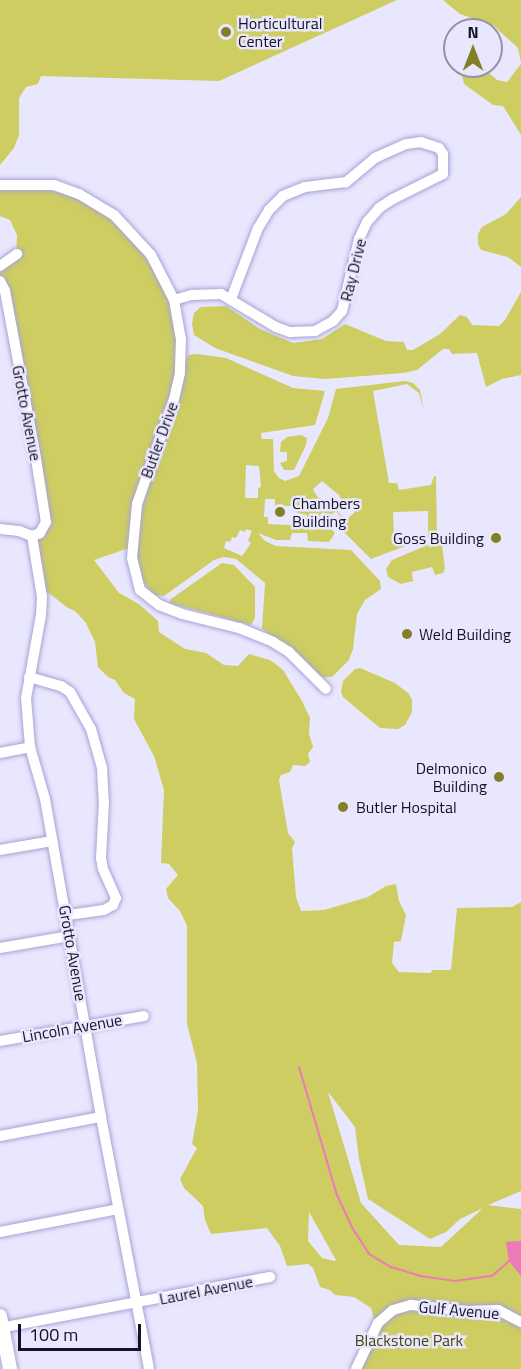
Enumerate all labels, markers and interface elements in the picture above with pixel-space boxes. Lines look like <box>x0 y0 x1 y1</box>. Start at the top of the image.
place label: Horticultural Center <box>238 13 322 51</box>
north arrow <box>443 18 503 78</box>
text: N <box>467 20 479 44</box>
marker: Horticultural Center <box>219 25 233 39</box>
street label: Ray Drive <box>336 237 370 303</box>
street label: Grotto Avenue <box>8 364 46 462</box>
street label: Butler Drive <box>136 399 182 481</box>
place label: Chambers Building <box>292 493 360 531</box>
marker: Chambers Building <box>273 505 287 519</box>
place label: Goss Building <box>393 528 484 548</box>
marker: Goss Building <box>489 531 503 545</box>
place label: Weld Building <box>419 624 511 644</box>
marker: Weld Building <box>400 627 414 641</box>
place label: Delmonico Building <box>416 758 487 796</box>
marker: Delmonico Building <box>492 770 506 784</box>
place label: Butler Hospital <box>356 797 457 817</box>
marker: Butler Hospital <box>334 798 352 816</box>
street label: Grotto Avenue <box>55 904 91 1002</box>
street label: Lincoln Avenue <box>21 1010 123 1046</box>
street label: Laurel Avenue <box>158 1272 254 1308</box>
street label: Gulf Avenue <box>418 1297 500 1323</box>
scale bar <box>21 1312 144 1350</box>
text: 100 m <box>29 1321 78 1348</box>
park label: Blackstone Park <box>355 1330 463 1350</box>

